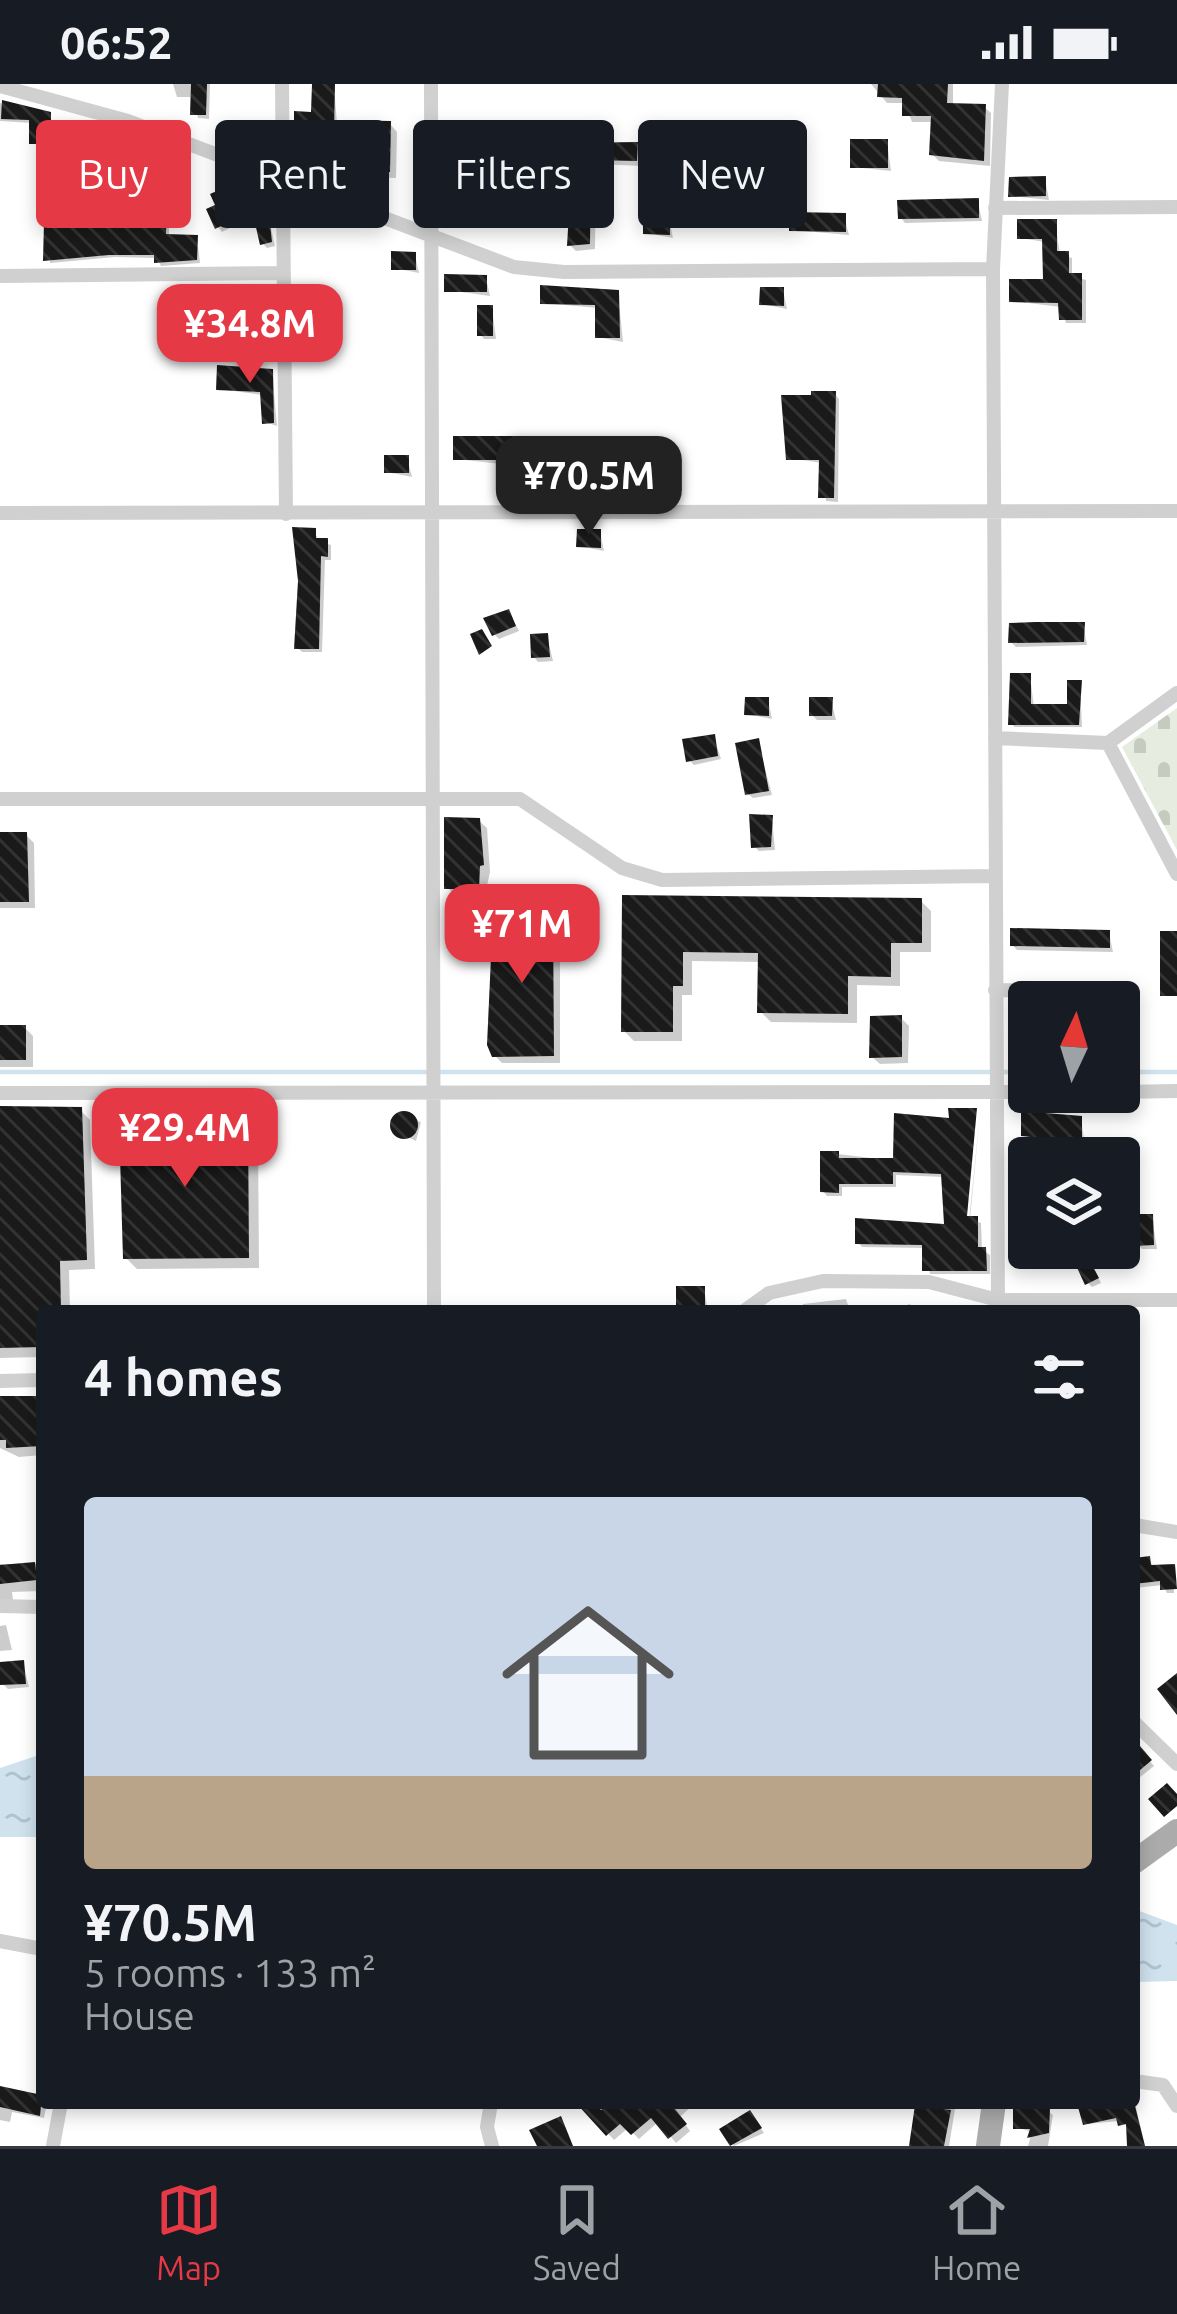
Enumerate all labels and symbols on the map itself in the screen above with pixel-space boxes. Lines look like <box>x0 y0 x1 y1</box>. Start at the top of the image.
pin: ¥34.8M <box>152 284 348 386</box>
pin: ¥70.5M <box>491 436 687 538</box>
pin: ¥71M <box>451 884 593 986</box>
north arrow <box>1008 981 1140 1113</box>
pin: ¥29.4M <box>87 1088 283 1190</box>

